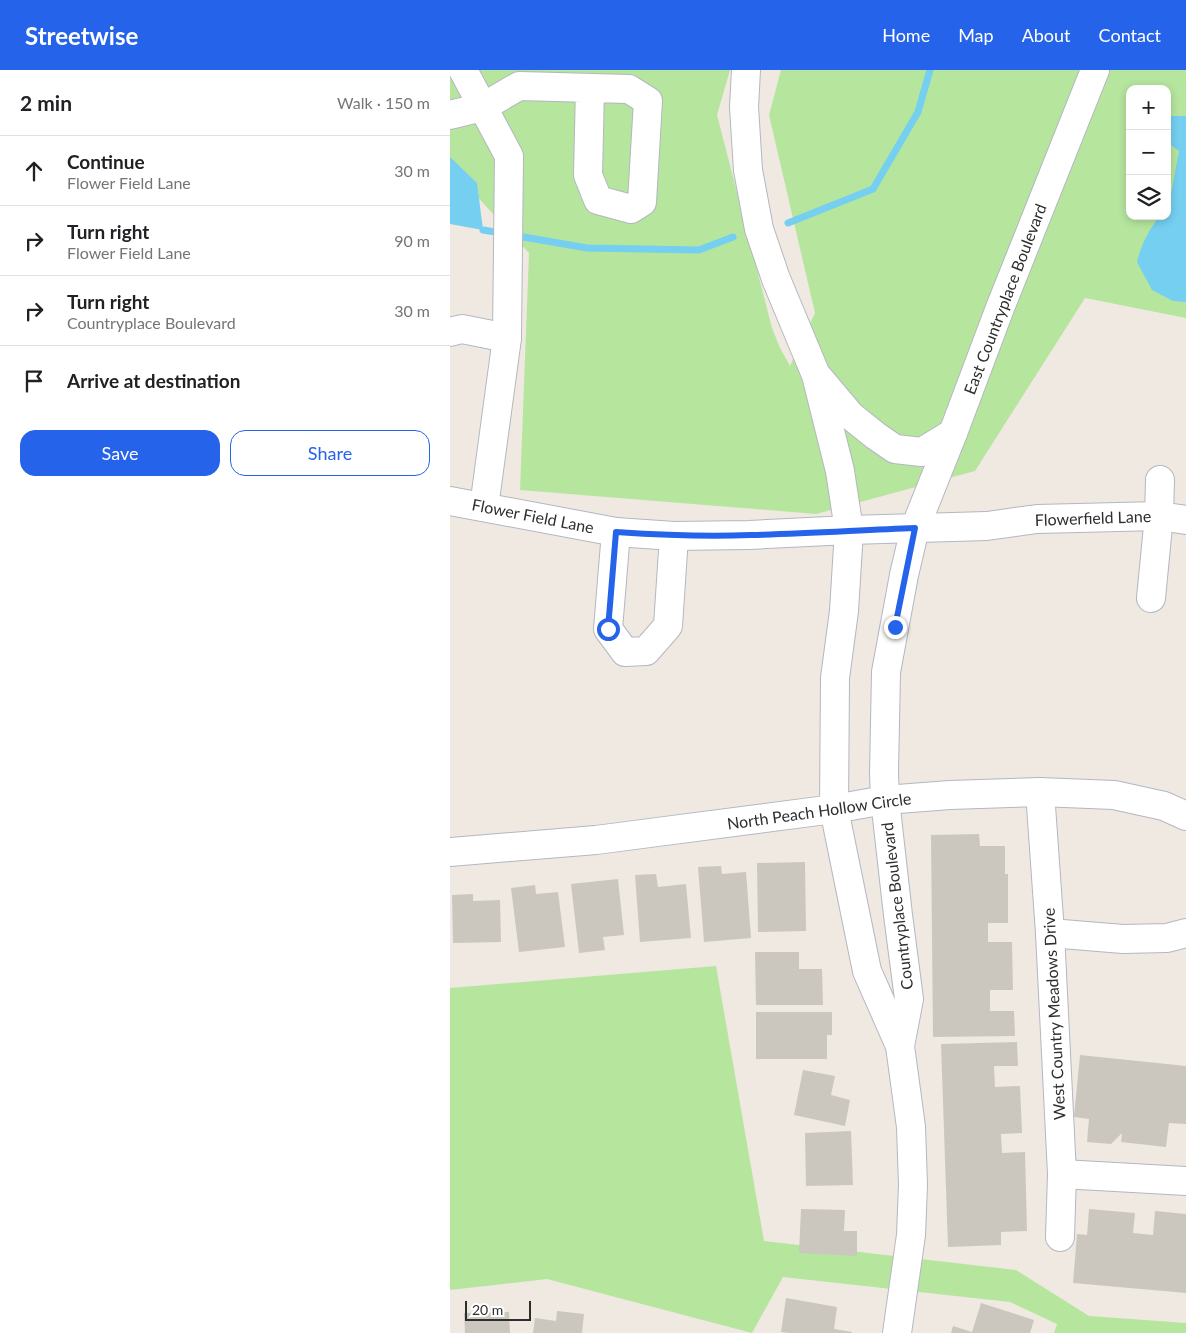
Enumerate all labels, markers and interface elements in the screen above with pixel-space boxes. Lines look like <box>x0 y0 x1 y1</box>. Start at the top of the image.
text: Streetwise <box>25 21 138 50</box>
text: Home <box>882 24 930 46</box>
text: Map <box>958 24 994 46</box>
text: About <box>1022 24 1071 46</box>
text: Contact <box>1099 24 1161 46</box>
map controls <box>1126 85 1171 220</box>
button: + <box>1126 85 1171 130</box>
text: 2 min <box>20 90 72 115</box>
text: Walk · 150 m <box>337 93 430 112</box>
button: − <box>1126 130 1171 175</box>
text: Continue <box>67 150 145 173</box>
icon: ahead <box>20 157 48 185</box>
text: 30 m <box>394 161 430 180</box>
text: Flower Field Lane <box>67 173 191 192</box>
button: layers <box>1126 175 1171 220</box>
street label: East Countryplace Boulevard <box>959 201 1050 397</box>
text: Turn right <box>67 220 149 243</box>
icon: right <box>20 227 48 255</box>
text: 90 m <box>394 231 430 250</box>
text: Flower Field Lane <box>67 243 191 262</box>
text: Turn right <box>67 290 149 313</box>
icon: right <box>20 297 48 325</box>
text: 30 m <box>394 301 430 320</box>
text: Countryplace Boulevard <box>67 313 236 332</box>
icon: arrive <box>20 367 48 395</box>
text: Arrive at destination <box>67 369 240 392</box>
button: Save <box>20 430 220 476</box>
button: Share <box>230 430 430 476</box>
street label: Flower Field Lane <box>471 494 596 537</box>
street label: Flowerfield Lane <box>1035 506 1151 529</box>
route end <box>884 616 907 639</box>
route start <box>597 618 620 641</box>
street label: North Peach Hollow Circle <box>726 788 912 833</box>
street label: Countryplace Boulevard <box>877 821 916 991</box>
street label: West Country Meadows Drive <box>1038 908 1069 1121</box>
scale bar <box>465 1298 531 1321</box>
text: 20 m <box>472 1301 503 1318</box>

